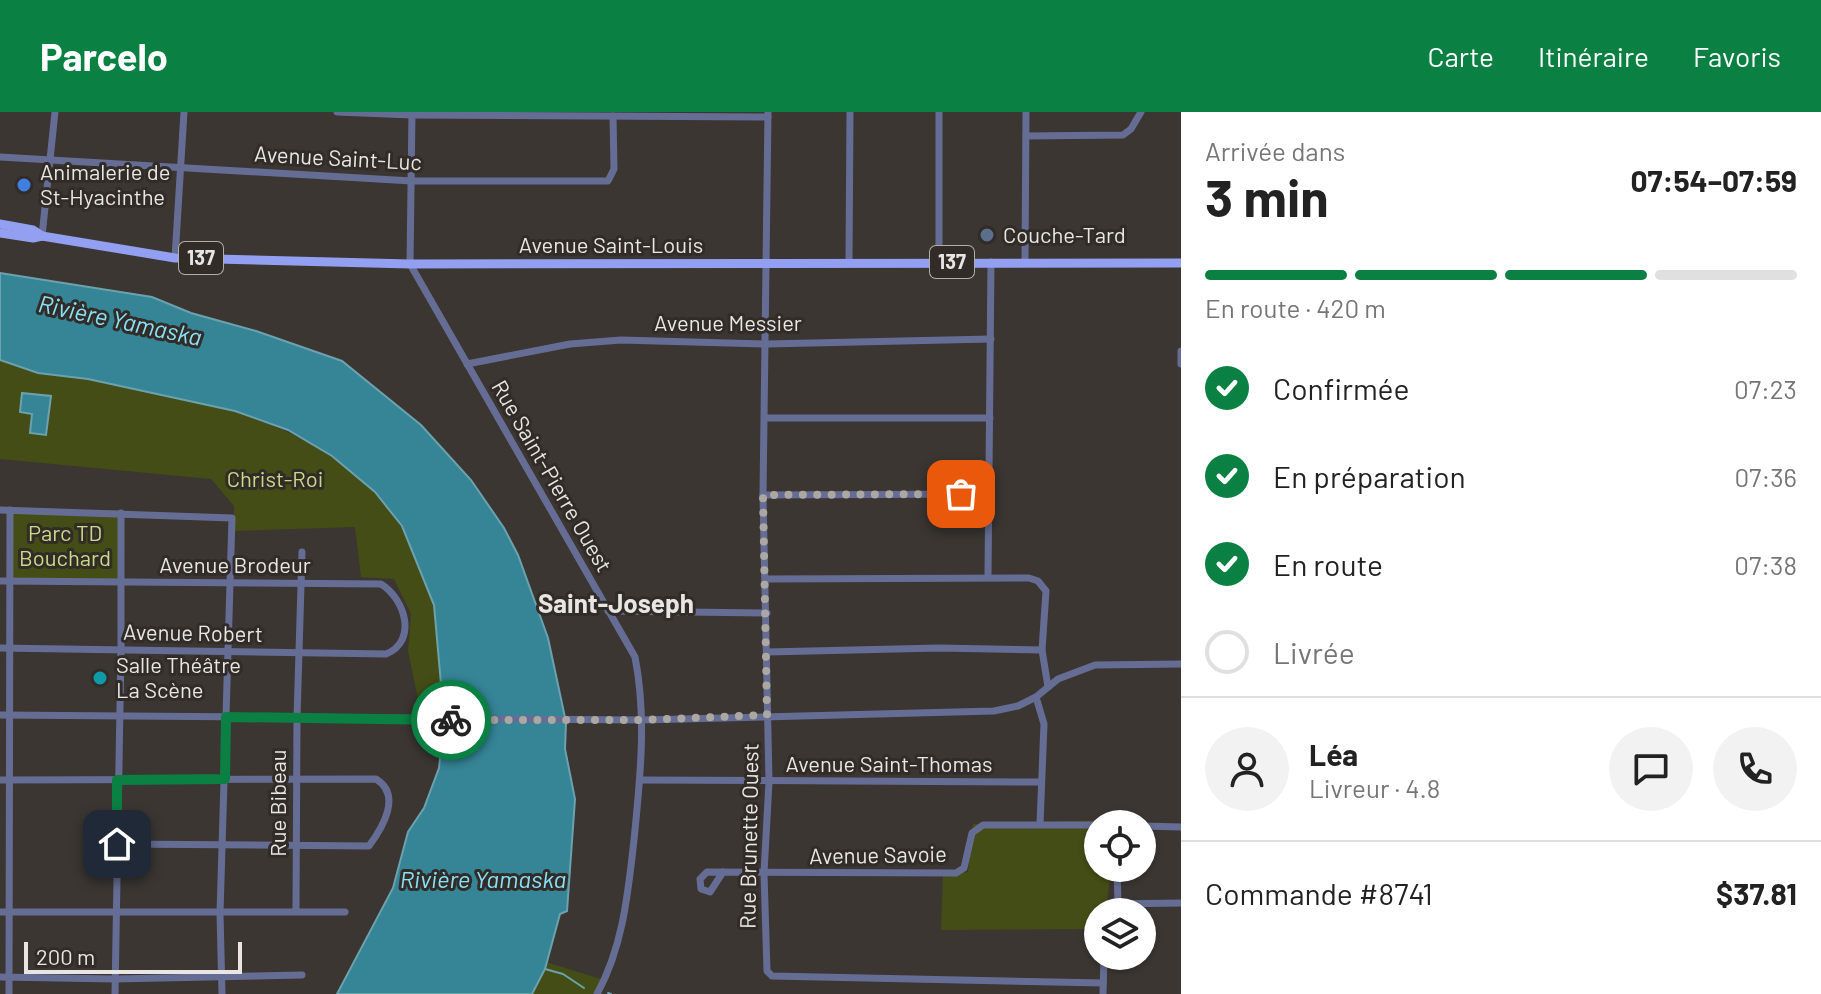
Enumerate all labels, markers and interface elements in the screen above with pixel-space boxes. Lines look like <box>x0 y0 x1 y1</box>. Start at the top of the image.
text: Parcelo <box>40 33 168 79</box>
text: Carte <box>1428 39 1494 73</box>
text: Itinéraire <box>1538 39 1649 73</box>
text: Favoris <box>1693 39 1781 73</box>
text: Arrivée dans <box>1205 135 1345 166</box>
street label: Avenue Saint-Luc <box>254 140 423 174</box>
place label: Animalerie de St-Hyacinthe <box>40 158 171 209</box>
text: 07:54–07:59 <box>1631 162 1797 198</box>
text: 3 min <box>1205 165 1329 227</box>
marker: Animalerie de St-Hyacinthe <box>15 176 33 194</box>
place label: Couche-Tard <box>1003 221 1126 247</box>
marker: Couche-Tard <box>978 226 996 244</box>
street label: Avenue Saint-Louis <box>519 231 703 257</box>
road number: 137 <box>179 242 223 274</box>
road number: 137 <box>930 246 974 278</box>
water label: Rivière Yamaska <box>36 288 205 351</box>
text: En route · 420 m <box>1205 292 1386 323</box>
street label: Avenue Messier <box>654 309 802 335</box>
icon: check <box>1205 366 1249 410</box>
text: Confirmée <box>1273 370 1410 406</box>
text: 07:23 <box>1734 373 1797 404</box>
street label: Rue Saint-Pierre Ouest <box>487 375 618 576</box>
icon: check <box>1205 454 1249 498</box>
text: En préparation <box>1273 458 1466 494</box>
pin <box>927 460 995 528</box>
text: 07:36 <box>1734 461 1797 492</box>
park label: Christ-Roi <box>227 465 323 491</box>
icon: bag <box>939 472 983 516</box>
park label: Parc TD Bouchard <box>19 519 111 570</box>
icon: check <box>1205 542 1249 586</box>
text: En route <box>1273 546 1383 582</box>
text: 07:38 <box>1734 549 1797 580</box>
street label: Avenue Brodeur <box>159 551 311 577</box>
district label: Saint-Joseph <box>538 587 694 618</box>
street label: Avenue Robert <box>123 618 263 646</box>
text: Livrée <box>1273 634 1355 670</box>
place label: Salle Théâtre La Scène <box>116 651 241 702</box>
marker: Salle Théâtre La Scène <box>91 669 109 687</box>
courier <box>411 680 491 760</box>
icon: bike <box>429 698 473 742</box>
button: person <box>1205 727 1289 811</box>
button: chat <box>1609 727 1693 811</box>
button: phone <box>1713 727 1797 811</box>
text: Léa <box>1309 736 1358 772</box>
street label: Rue Brunette Ouest <box>733 743 763 929</box>
street label: Rue Bibeau <box>264 749 290 857</box>
street label: Avenue Saint-Thomas <box>785 750 993 776</box>
text: Livreur · 4.8 <box>1309 772 1440 803</box>
pin <box>83 810 151 878</box>
map controls <box>1084 810 1156 970</box>
button: locate <box>1084 810 1156 882</box>
icon: home <box>95 822 139 866</box>
street label: Avenue Savoie <box>809 840 947 868</box>
water label: Rivière Yamaska <box>400 864 566 893</box>
text: Commande #8741 <box>1205 875 1433 911</box>
text: $37.81 <box>1716 875 1797 911</box>
button: layers <box>1084 898 1156 970</box>
scale bar <box>24 938 242 974</box>
text: 200 m <box>36 943 95 969</box>

